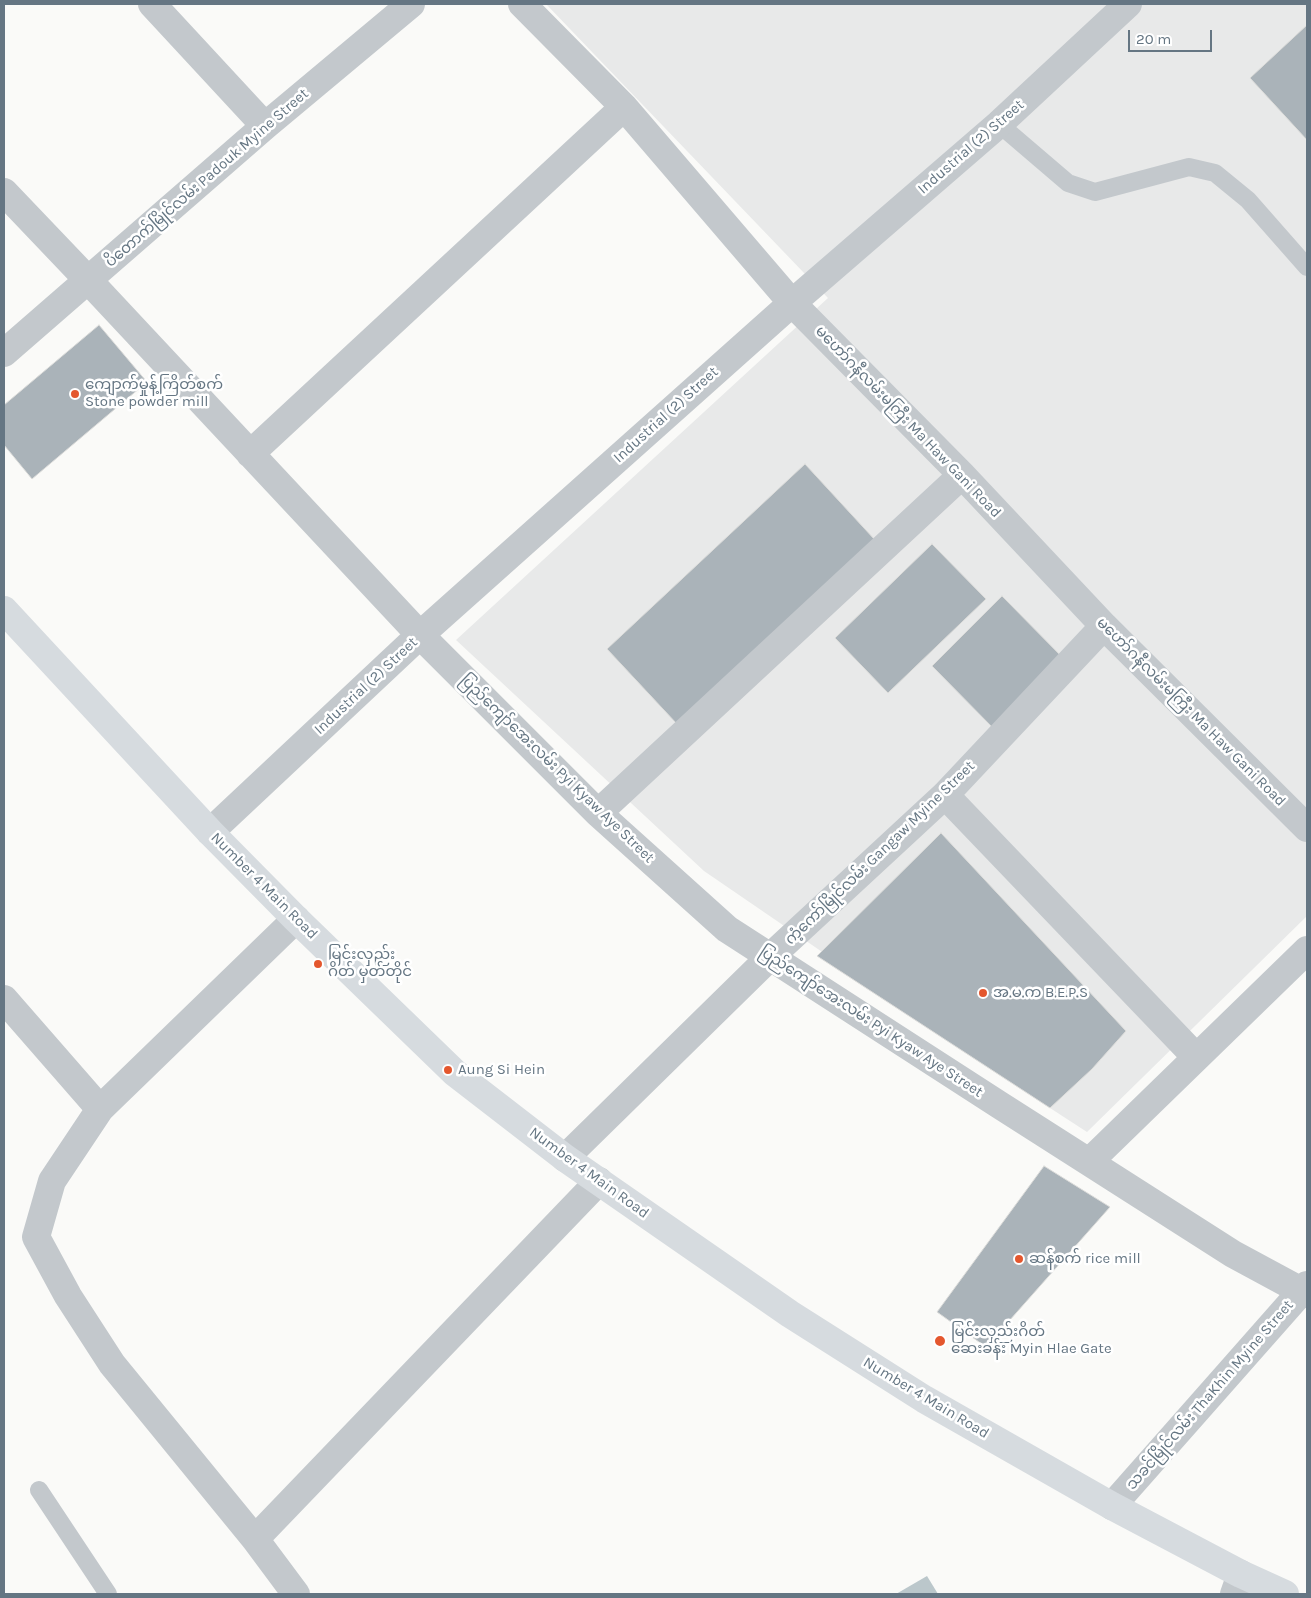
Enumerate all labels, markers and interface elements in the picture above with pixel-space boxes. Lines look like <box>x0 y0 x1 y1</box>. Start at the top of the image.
scale bar <box>1131 20 1215 52</box>
text: 20 m <box>1136 30 1171 48</box>
street label: ပိတောက်မြိုင်လမ်း Padouk Myine Street <box>102 85 312 271</box>
street label: Industrial (2) Street <box>914 96 1028 198</box>
street label: မဟော်ဂနီလမ်းမကြီး Ma Haw Gani Road <box>811 322 1005 522</box>
street label: Industrial (2) Street <box>610 363 722 467</box>
place label: ကျောက်မှုန့်ကြိတ်စက် Stone powder mill <box>85 376 223 411</box>
marker: ကျောက်မှုန့်ကြိတ်စက် Stone powder mill <box>69 388 81 400</box>
street label: မဟော်ဂနီလမ်းမကြီး Ma Haw Gani Road <box>1093 614 1289 810</box>
street label: Industrial (2) Street <box>311 633 421 739</box>
street label: ပြည်ကျော်အေးလမ်း Pyi Kyaw Aye Street <box>456 671 658 867</box>
street label: ကံ့ကော်မြိုင်လမ်း Gangaw Myine Street <box>781 757 979 949</box>
street label: Number 4 Main Road <box>207 829 321 943</box>
street label: ပြည်ကျော်အေးလမ်း Pyi Kyaw Aye Street <box>756 943 986 1101</box>
place label: မြင်းလှည်း ဂိတ် မှတ်တိုင် <box>328 946 412 981</box>
marker: မြင်းလှည်း ဂိတ် မှတ်တိုင် <box>312 958 324 970</box>
place label: အ.မ.က B.E.P.S <box>993 984 1088 1002</box>
marker: အ.မ.က B.E.P.S <box>977 987 989 999</box>
place label: Aung Si Hein <box>458 1061 545 1079</box>
marker: Aung Si Hein <box>442 1064 454 1076</box>
street label: Number 4 Main Road <box>526 1124 652 1222</box>
place label: ဆန်စက် rice mill <box>1029 1250 1141 1268</box>
marker: ဆန်စက် rice mill <box>1013 1253 1025 1265</box>
street label: သခင်မြိုင်လမ်း ThaKhin Myine Street <box>1123 1296 1297 1494</box>
place label: မြင်းလှည်းဂိတ် ဆေးခန်း Myin Hlae Gate <box>951 1323 1112 1358</box>
marker: မြင်းလှည်းဂိတ် ဆေးခန်း Myin Hlae Gate <box>933 1334 947 1348</box>
street label: Number 4 Main Road <box>860 1353 992 1443</box>

